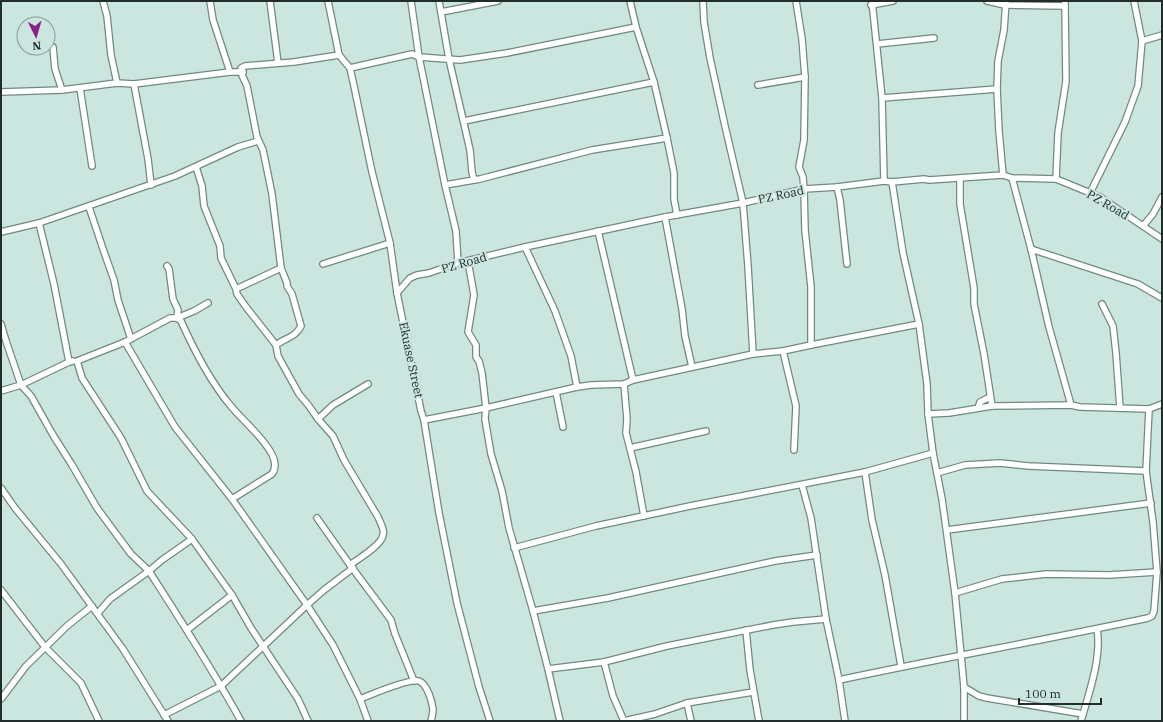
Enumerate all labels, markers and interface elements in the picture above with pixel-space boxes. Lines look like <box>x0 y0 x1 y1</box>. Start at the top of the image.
north arrow <box>16 16 56 56</box>
text: N <box>32 39 42 53</box>
street label: PZ Road <box>757 182 805 207</box>
street label: PZ Road <box>1084 186 1132 223</box>
street label: PZ Road <box>439 249 488 276</box>
street label: Ekuase Street <box>396 321 427 399</box>
scale bar <box>1019 680 1101 706</box>
text: 100 m <box>1025 686 1061 701</box>

